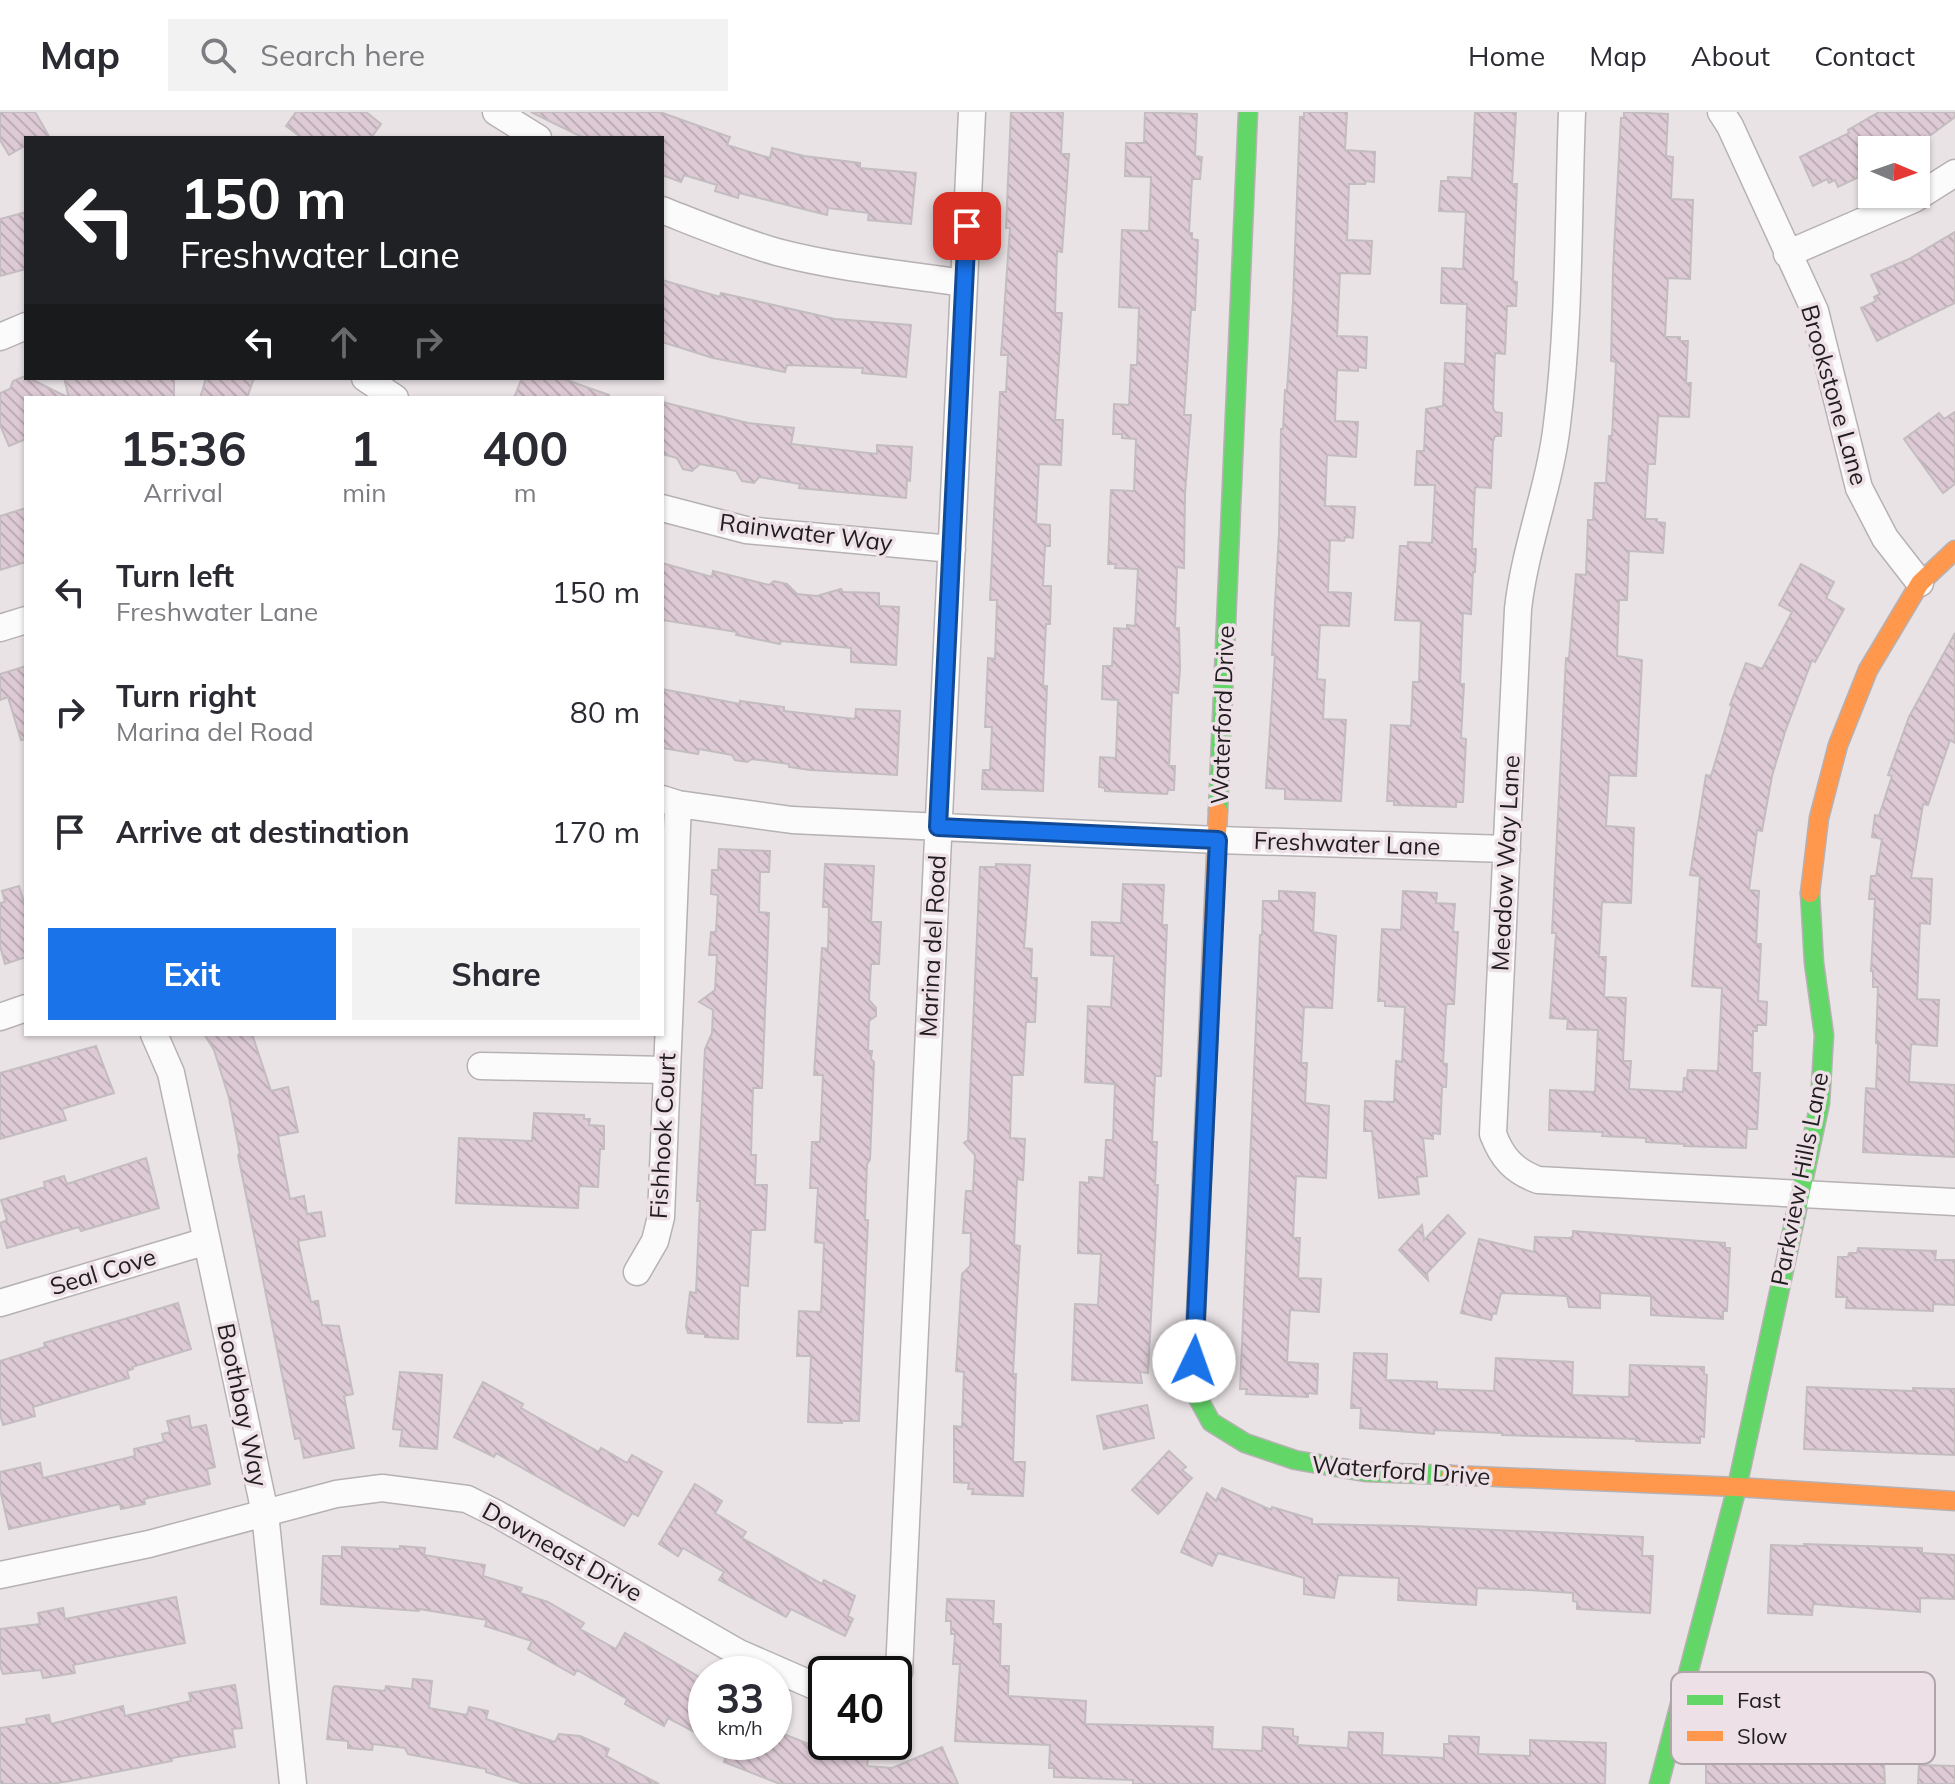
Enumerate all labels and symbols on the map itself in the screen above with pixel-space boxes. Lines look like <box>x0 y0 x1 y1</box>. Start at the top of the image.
north arrow <box>1858 136 1930 208</box>
pin <box>933 192 1001 260</box>
street label: Brookstone Lane <box>1795 301 1875 488</box>
street label: Rainwater Way <box>718 506 895 558</box>
street label: Waterford Drive <box>1204 625 1240 805</box>
street label: Meadow Way Lane <box>1484 754 1526 972</box>
street label: Freshwater Lane <box>1253 825 1441 861</box>
street label: Marina del Road <box>912 854 952 1038</box>
street label: Fishhook Court <box>643 1052 681 1220</box>
street label: Parkview Hills Lane <box>1764 1069 1834 1288</box>
street label: Seal Cove <box>46 1241 159 1301</box>
position arrow <box>1152 1319 1236 1403</box>
street label: Boothbay Way <box>211 1320 275 1489</box>
street label: Waterford Drive <box>1311 1449 1491 1491</box>
street label: Downeast Drive <box>477 1495 648 1607</box>
speed limit sign: 40 <box>808 1656 912 1760</box>
legend <box>1671 1672 1935 1764</box>
text: Fast <box>1737 1686 1781 1714</box>
text: Slow <box>1737 1722 1787 1750</box>

